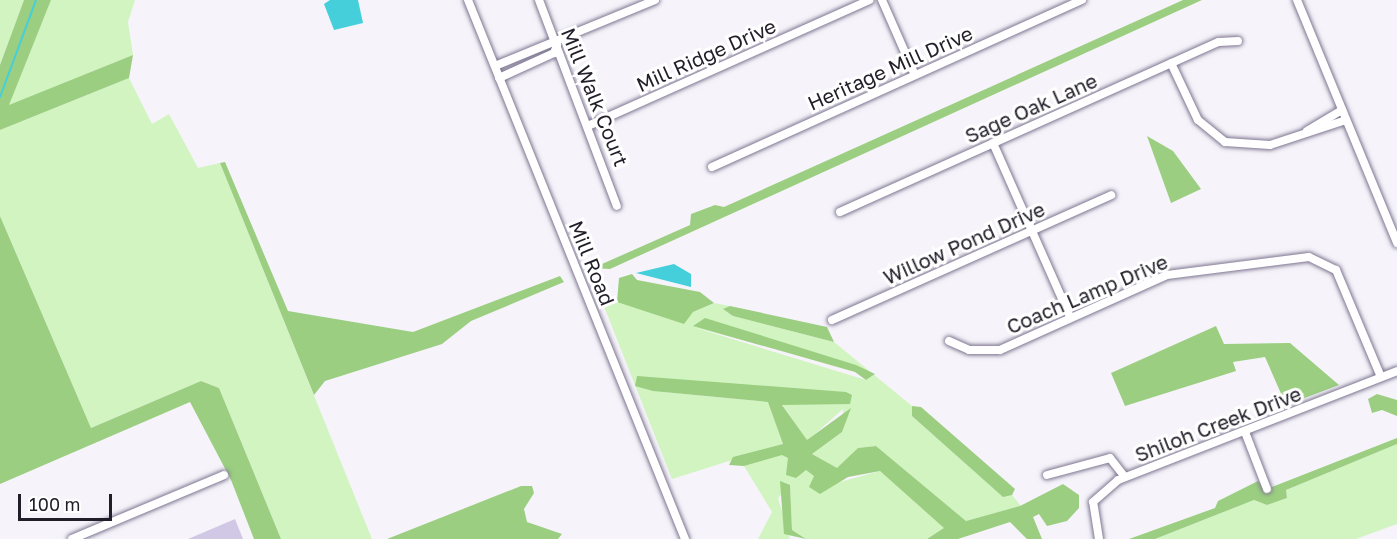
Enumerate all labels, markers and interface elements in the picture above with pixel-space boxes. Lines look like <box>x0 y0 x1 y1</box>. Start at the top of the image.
street label: Mill Ridge Drive <box>633 14 779 96</box>
street label: Heritage Mill Drive <box>804 21 976 115</box>
street label: Mill Walk Court <box>556 25 634 169</box>
street label: Sage Oak Lane <box>961 68 1101 148</box>
street label: Willow Pond Drive <box>880 197 1048 289</box>
street label: Mill Road <box>564 217 620 309</box>
street label: Coach Lamp Drive <box>1003 249 1171 339</box>
street label: Shiloh Creek Drive <box>1131 381 1305 467</box>
scale bar <box>21 482 116 520</box>
text: 100 m <box>29 493 80 515</box>

